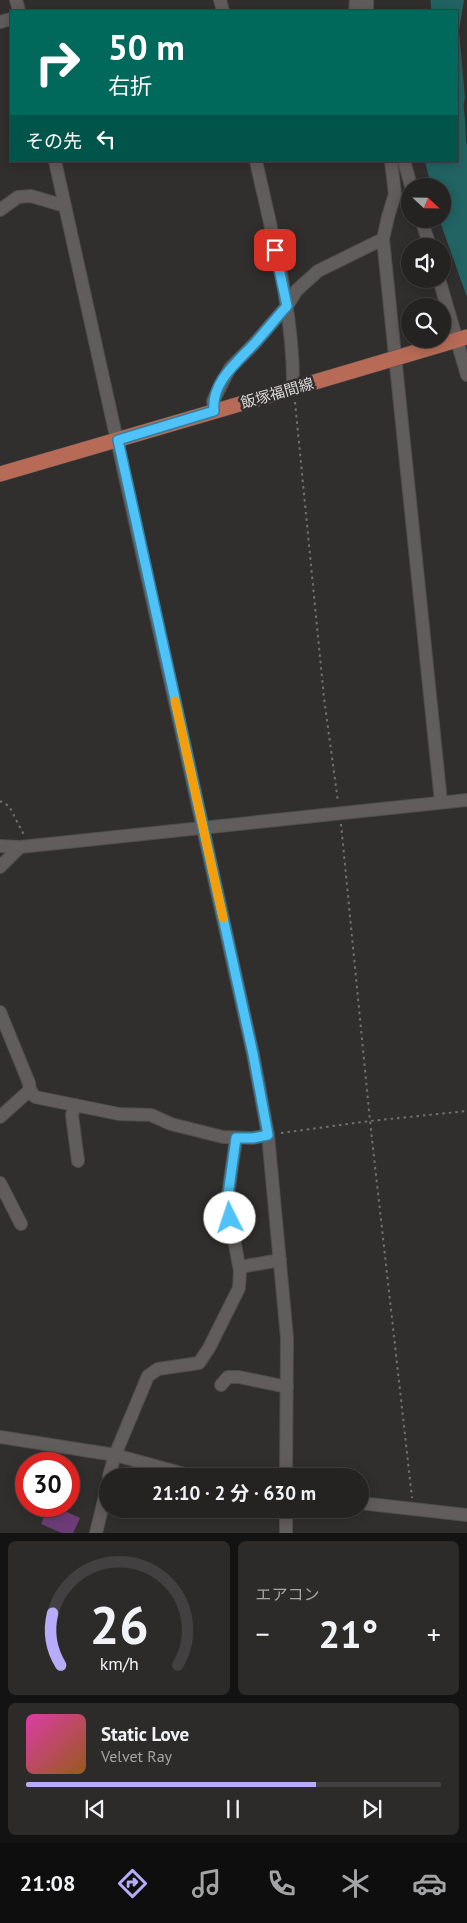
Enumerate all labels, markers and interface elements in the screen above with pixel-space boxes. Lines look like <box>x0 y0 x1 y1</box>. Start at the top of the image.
text: 50 m <box>108 24 185 70</box>
icon: right <box>25 30 90 95</box>
text: 右折 <box>108 72 152 100</box>
icon: left <box>92 125 120 153</box>
text: その先 <box>25 129 82 153</box>
north arrow <box>401 178 451 228</box>
map controls <box>401 178 451 348</box>
pin <box>254 229 296 271</box>
icon: arrive <box>261 236 289 264</box>
button: sound <box>401 238 451 288</box>
button: search <box>401 298 451 348</box>
street label: 飯塚福間線 <box>238 374 316 412</box>
position arrow <box>203 1191 255 1243</box>
speed limit sign: 30 <box>15 1452 80 1517</box>
text: 21:10 · 2 分 · 630 m <box>152 1481 316 1505</box>
text: エアコン <box>256 1584 320 1604</box>
text: 26 <box>89 1591 148 1658</box>
text: 21° <box>318 1609 378 1658</box>
text: − <box>256 1615 270 1652</box>
text: + <box>427 1615 441 1652</box>
text: km/h <box>99 1652 138 1675</box>
text: Static Love <box>101 1722 189 1746</box>
text: Velvet Ray <box>101 1746 172 1766</box>
icon: previous <box>81 1795 109 1823</box>
icon: pause <box>219 1795 247 1823</box>
icon: next <box>358 1795 386 1823</box>
icon: directions <box>115 1866 150 1901</box>
icon: music <box>189 1866 224 1901</box>
icon: phone <box>264 1866 299 1901</box>
icon: climate <box>338 1866 373 1901</box>
icon: car <box>412 1866 447 1901</box>
text: 21:08 <box>20 1869 76 1897</box>

